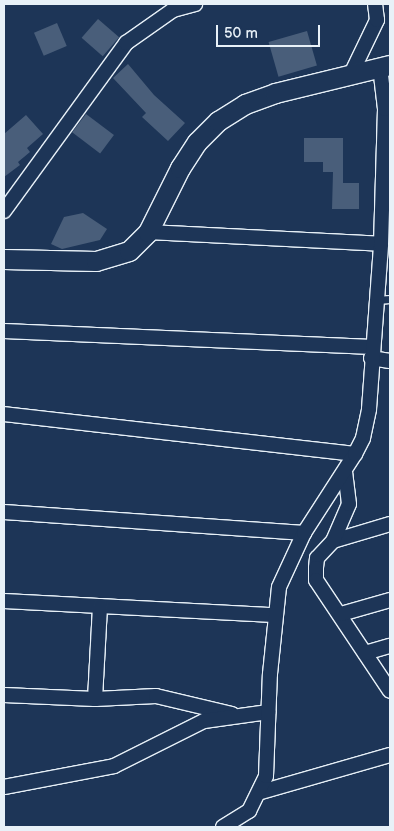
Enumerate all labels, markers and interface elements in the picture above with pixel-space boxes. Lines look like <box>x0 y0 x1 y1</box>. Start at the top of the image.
scale bar <box>219 15 323 47</box>
text: 50 m <box>224 24 258 43</box>

